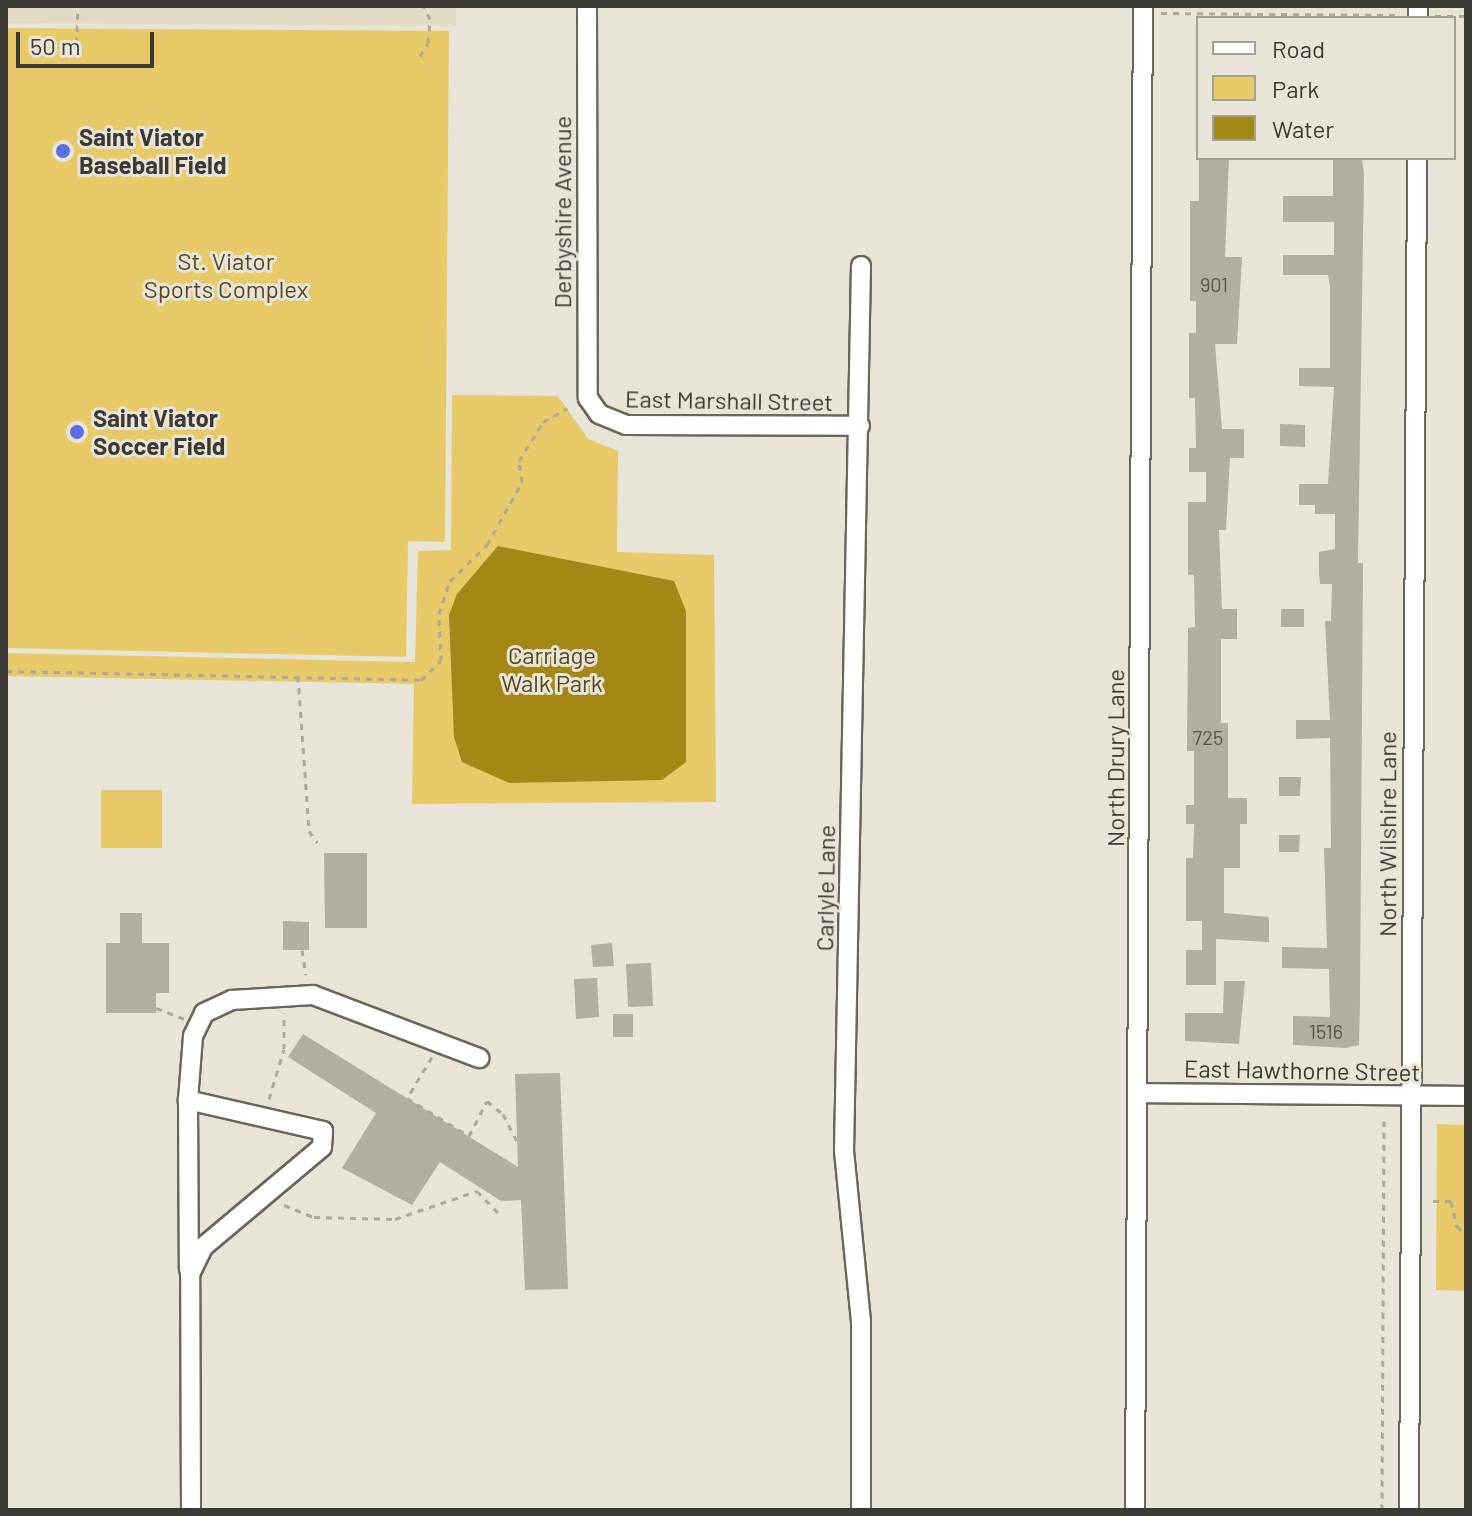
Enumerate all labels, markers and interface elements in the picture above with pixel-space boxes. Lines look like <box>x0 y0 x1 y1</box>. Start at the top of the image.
scale bar <box>20 16 158 66</box>
legend <box>1196 16 1456 160</box>
text: 50 m <box>30 31 81 60</box>
text: Road <box>1272 34 1325 63</box>
text: Park <box>1272 74 1319 103</box>
text: Water <box>1272 114 1334 143</box>
street label: Derbyshire Avenue <box>548 116 576 308</box>
place label: Saint Viator Baseball Field <box>79 123 227 179</box>
marker: Saint Viator Baseball Field <box>54 142 72 160</box>
park label: St. Viator Sports Complex <box>144 247 308 303</box>
house number: 901 <box>1200 272 1228 296</box>
street label: East Marshall Street <box>625 384 833 416</box>
place label: Saint Viator Soccer Field <box>93 404 225 460</box>
marker: Saint Viator Soccer Field <box>68 423 86 441</box>
park label: Carriage Walk Park <box>501 641 603 697</box>
street label: North Drury Lane <box>1101 669 1129 847</box>
house number: 725 <box>1193 725 1223 749</box>
street label: North Wilshire Lane <box>1373 731 1401 937</box>
street label: Carlyle Lane <box>809 824 841 952</box>
house number: 1516 <box>1309 1019 1343 1043</box>
street label: East Hawthorne Street <box>1184 1054 1420 1086</box>

